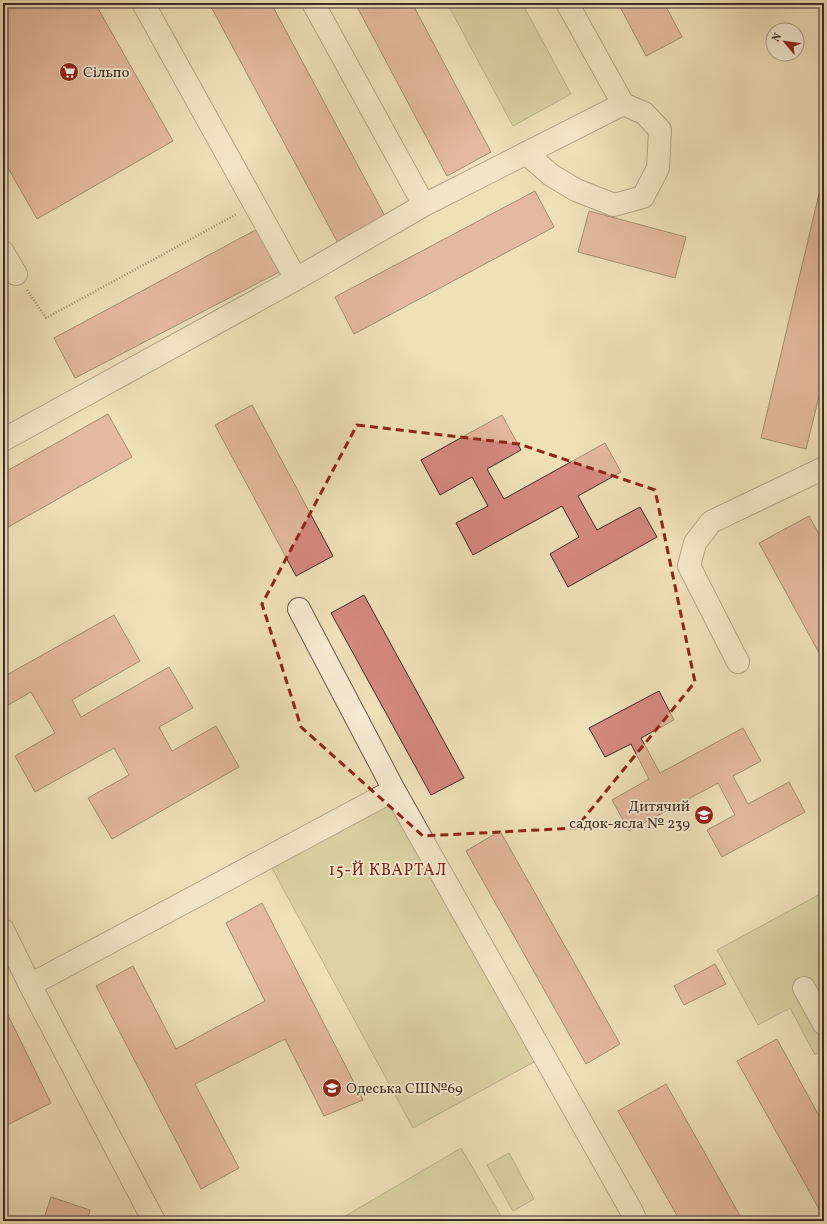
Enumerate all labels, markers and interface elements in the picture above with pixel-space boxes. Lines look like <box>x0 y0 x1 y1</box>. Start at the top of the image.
north arrow <box>765 22 805 62</box>
text: N <box>769 31 786 45</box>
supermarket icon: Сільпо <box>58 61 80 83</box>
place label: Сільпо <box>83 63 130 84</box>
place label: Дитячий садок-ясла № 239 <box>569 797 690 835</box>
school or university icon: Дитячий садок-ясла № 239 <box>693 804 715 826</box>
district label: 15-Й КВАРТАЛ <box>329 860 447 882</box>
school or university icon: Одеська СШ№69 <box>321 1077 343 1099</box>
place label: Одеська СШ№69 <box>346 1079 463 1100</box>

